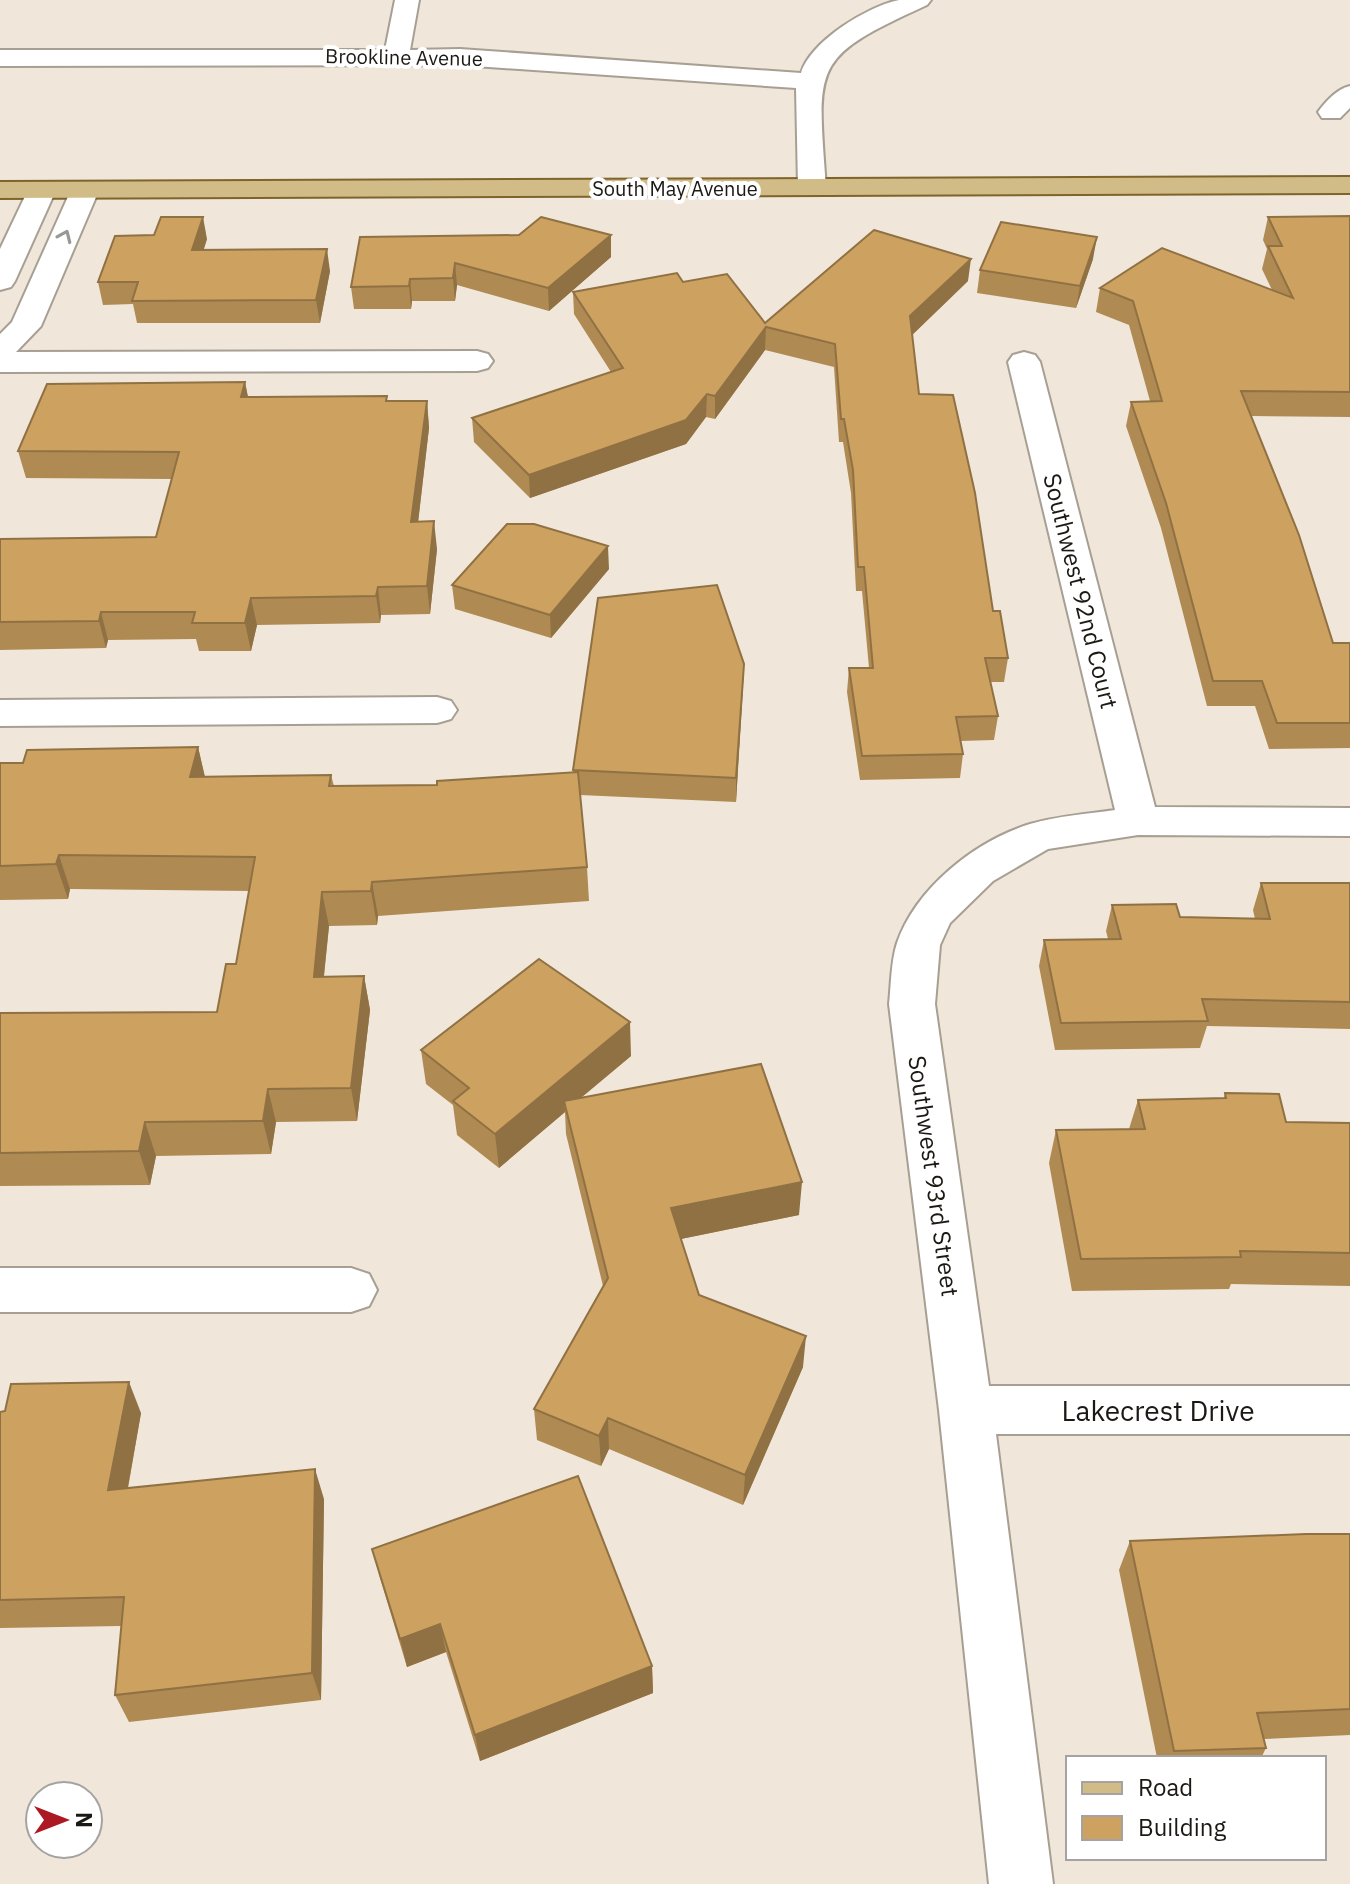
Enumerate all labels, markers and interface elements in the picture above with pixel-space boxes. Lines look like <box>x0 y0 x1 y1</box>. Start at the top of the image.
street label: Brookline Avenue <box>325 42 483 72</box>
street label: South May Avenue <box>592 175 758 202</box>
one-way arrow <box>55 230 71 244</box>
street label: Southwest 92nd Court <box>1036 470 1126 712</box>
street label: Southwest 93rd Street <box>901 1053 967 1299</box>
street label: Lakecrest Drive <box>1061 1392 1255 1429</box>
legend <box>1066 1756 1326 1860</box>
text: Road <box>1138 1771 1193 1803</box>
north arrow <box>24 1780 104 1860</box>
text: Building <box>1138 1811 1226 1843</box>
text: N <box>70 1812 99 1828</box>

